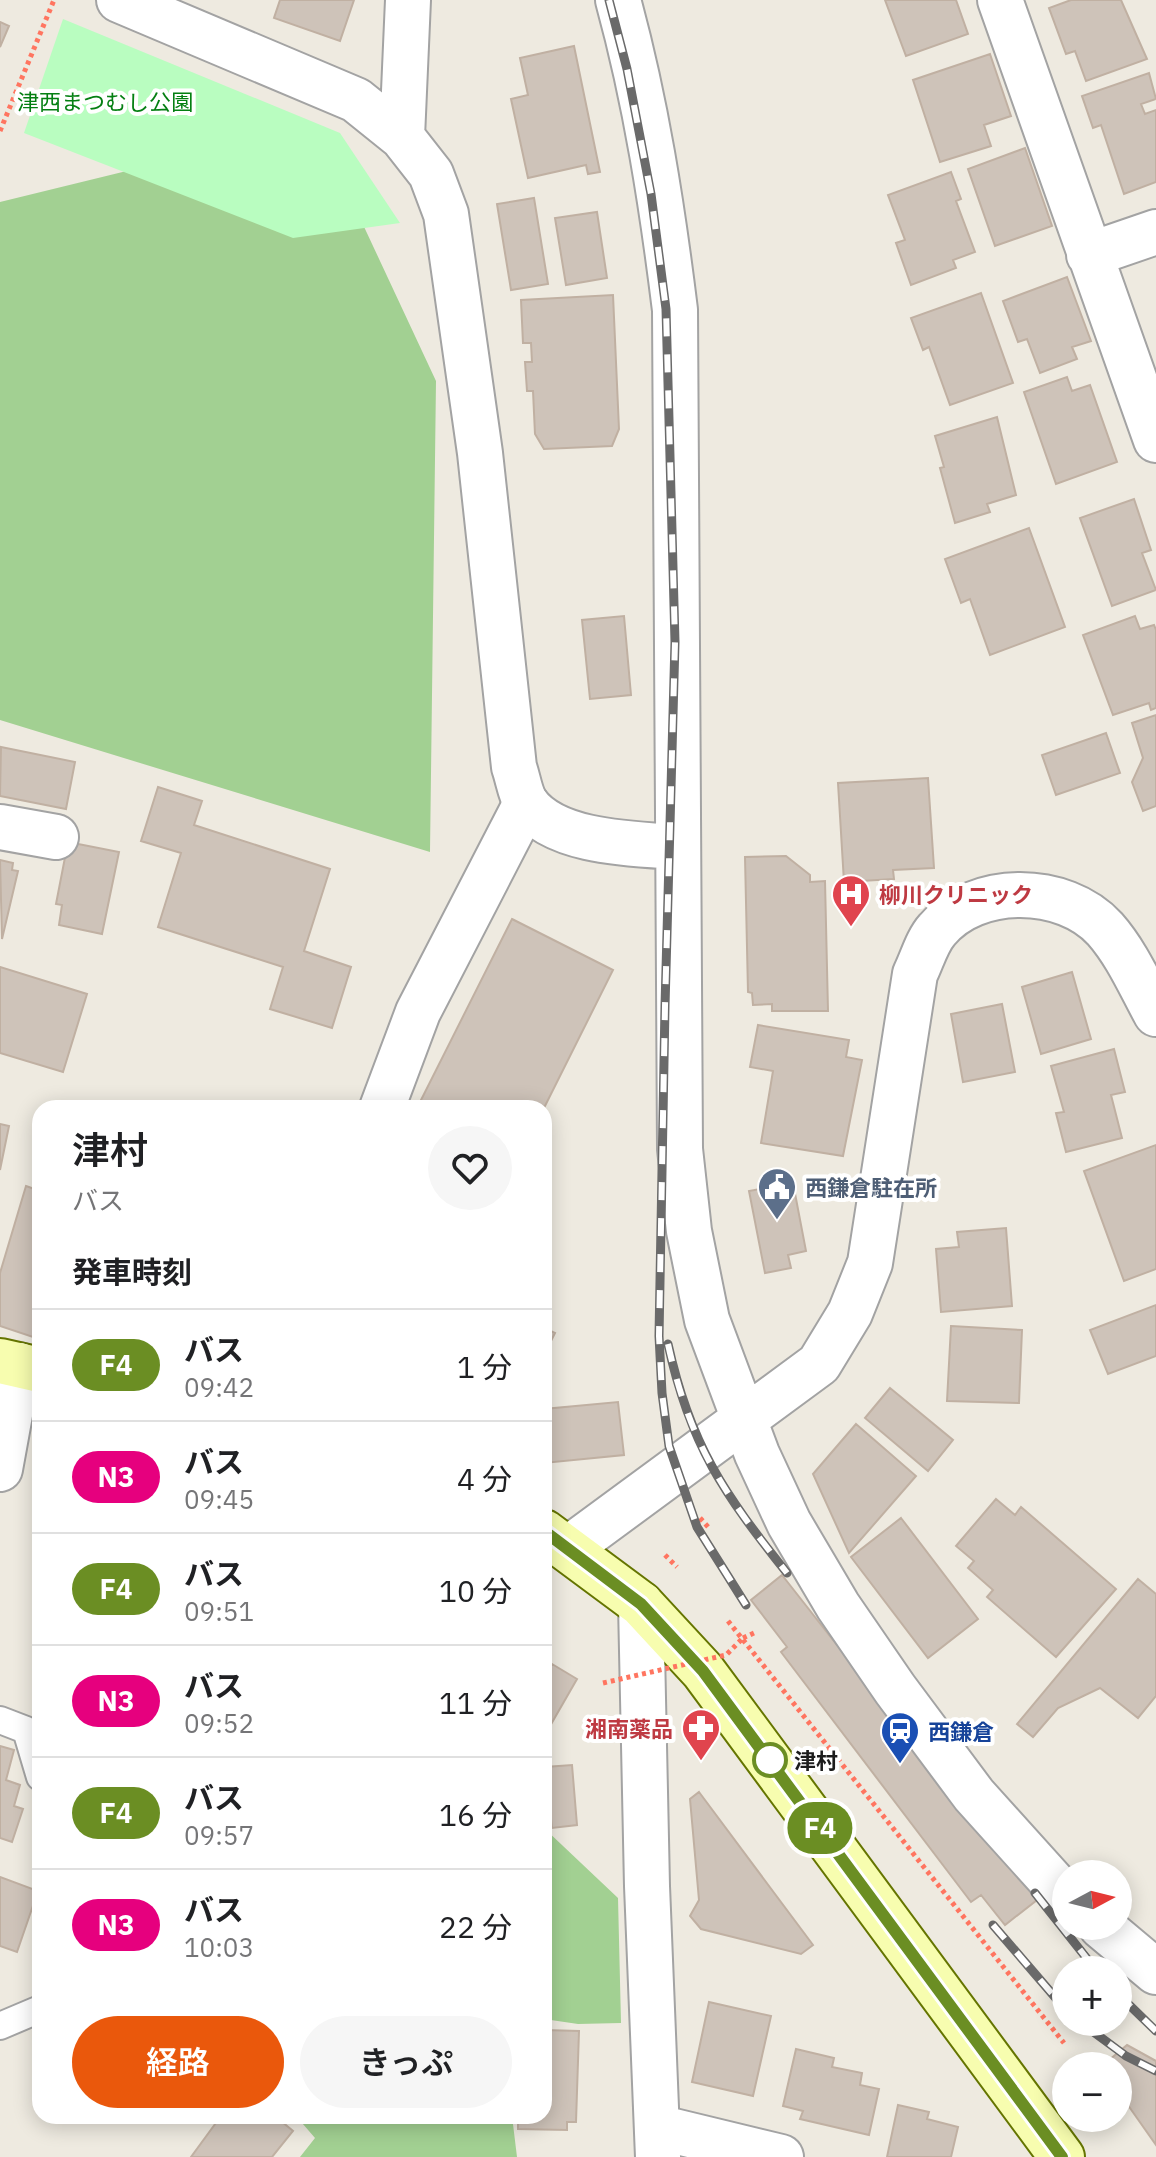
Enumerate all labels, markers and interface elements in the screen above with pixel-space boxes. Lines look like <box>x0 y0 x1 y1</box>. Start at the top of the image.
park label: 津西まつむし公園 <box>17 87 193 116</box>
hospital icon: 柳川クリニック <box>830 873 872 928</box>
place label: 柳川クリニック <box>879 880 1033 909</box>
text: 津村 <box>72 1125 148 1174</box>
button: heart <box>428 1126 512 1210</box>
public building icon: 西鎌倉駐在所 <box>756 1166 798 1221</box>
place label: 西鎌倉駐在所 <box>805 1173 937 1202</box>
text: バス <box>72 1183 124 1217</box>
text: 発車時刻 <box>72 1252 192 1291</box>
text: バス <box>184 1330 244 1369</box>
text: F4 <box>99 1346 133 1383</box>
text: 1 分 <box>457 1347 512 1386</box>
text: 09:42 <box>184 1370 254 1404</box>
text: バス <box>184 1442 244 1481</box>
text: N3 <box>97 1458 135 1495</box>
text: 4 分 <box>457 1459 512 1498</box>
text: 09:45 <box>184 1482 254 1516</box>
text: バス <box>184 1554 244 1593</box>
text: F4 <box>99 1570 133 1607</box>
text: 10 分 <box>439 1571 512 1610</box>
text: 09:51 <box>184 1594 254 1628</box>
text: バス <box>184 1666 244 1705</box>
text: N3 <box>97 1682 135 1719</box>
text: 11 分 <box>439 1683 512 1722</box>
text: 09:52 <box>184 1706 254 1740</box>
pharmacy icon: 湘南薬品 <box>680 1707 722 1762</box>
station icon: 西鎌倉 <box>879 1710 921 1765</box>
place label: 湘南薬品 <box>585 1714 673 1743</box>
place label: 西鎌倉 <box>928 1717 994 1746</box>
marker: 津村 <box>753 1743 787 1777</box>
place label: 津村 <box>794 1746 838 1775</box>
text: バス <box>184 1778 244 1817</box>
text: F4 <box>99 1794 133 1831</box>
text: 16 分 <box>439 1795 512 1834</box>
line badge: F4 <box>784 1802 856 1854</box>
text: F4 <box>803 1809 837 1846</box>
text: 09:57 <box>184 1818 254 1852</box>
north arrow <box>1052 1860 1132 1940</box>
map controls <box>1052 1860 1132 2132</box>
text: バス <box>184 1890 244 1929</box>
text: N3 <box>97 1906 135 1943</box>
text: 22 分 <box>439 1907 512 1946</box>
text: 10:03 <box>184 1930 254 1964</box>
button: + <box>1052 1956 1132 2036</box>
button: 経路 <box>72 2016 284 2108</box>
button: きっぷ <box>300 2016 512 2108</box>
button: − <box>1052 2052 1132 2132</box>

